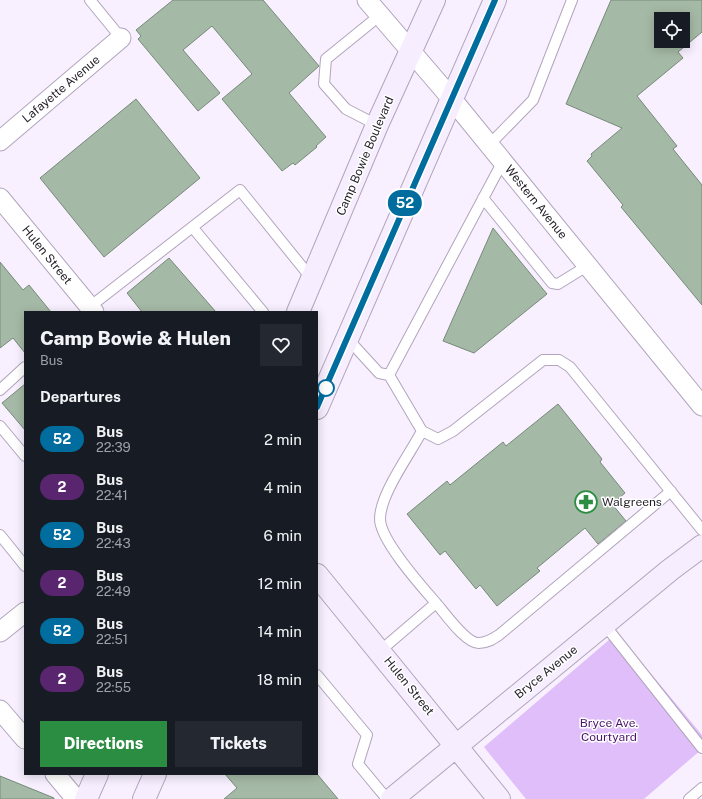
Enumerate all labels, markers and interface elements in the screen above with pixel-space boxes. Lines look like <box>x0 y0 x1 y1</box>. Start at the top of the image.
map controls <box>654 12 690 48</box>
button: locate <box>654 12 690 48</box>
street label: Lafayette Avenue <box>19 52 103 125</box>
street label: Camp Bowie Boulevard <box>334 94 396 218</box>
street label: Western Avenue <box>502 162 570 242</box>
line badge: 52 <box>387 190 423 216</box>
text: 52 <box>396 195 414 211</box>
street label: Hulen Street <box>19 223 75 287</box>
button: heart <box>260 324 302 366</box>
text: Camp Bowie & Hulen <box>40 327 231 349</box>
text: Bus <box>40 353 63 368</box>
unlabelled marker <box>317 379 335 397</box>
text: Departures <box>40 388 121 405</box>
text: Bus <box>96 423 123 440</box>
text: 52 <box>53 431 71 447</box>
text: 2 min <box>264 431 302 448</box>
text: 22:39 <box>96 440 131 455</box>
text: Bus <box>96 471 123 488</box>
text: 2 <box>58 479 66 495</box>
text: 4 min <box>263 479 302 496</box>
text: 22:41 <box>96 488 128 503</box>
pharmacy icon: Walgreens <box>573 489 599 515</box>
place label: Walgreens <box>602 495 662 509</box>
text: Bus <box>96 519 123 536</box>
text: 52 <box>53 527 71 543</box>
text: 6 min <box>264 527 302 544</box>
text: 22:43 <box>96 536 131 551</box>
text: Bus <box>96 567 123 584</box>
text: 2 <box>58 575 66 591</box>
text: 12 min <box>258 575 302 592</box>
text: 22:49 <box>96 584 131 599</box>
text: Bus <box>96 615 123 632</box>
text: 52 <box>53 623 71 639</box>
text: 14 min <box>257 623 302 640</box>
text: 22:51 <box>96 632 128 647</box>
street label: Bryce Avenue <box>512 642 580 702</box>
street label: Hulen Street <box>381 654 437 718</box>
text: Bus <box>96 663 123 680</box>
text: 2 <box>58 671 66 687</box>
text: 18 min <box>257 671 302 688</box>
text: 22:55 <box>96 680 131 695</box>
park label: Bryce Ave. Courtyard <box>580 716 638 744</box>
button: Directions <box>40 721 167 767</box>
button: Tickets <box>175 721 302 767</box>

